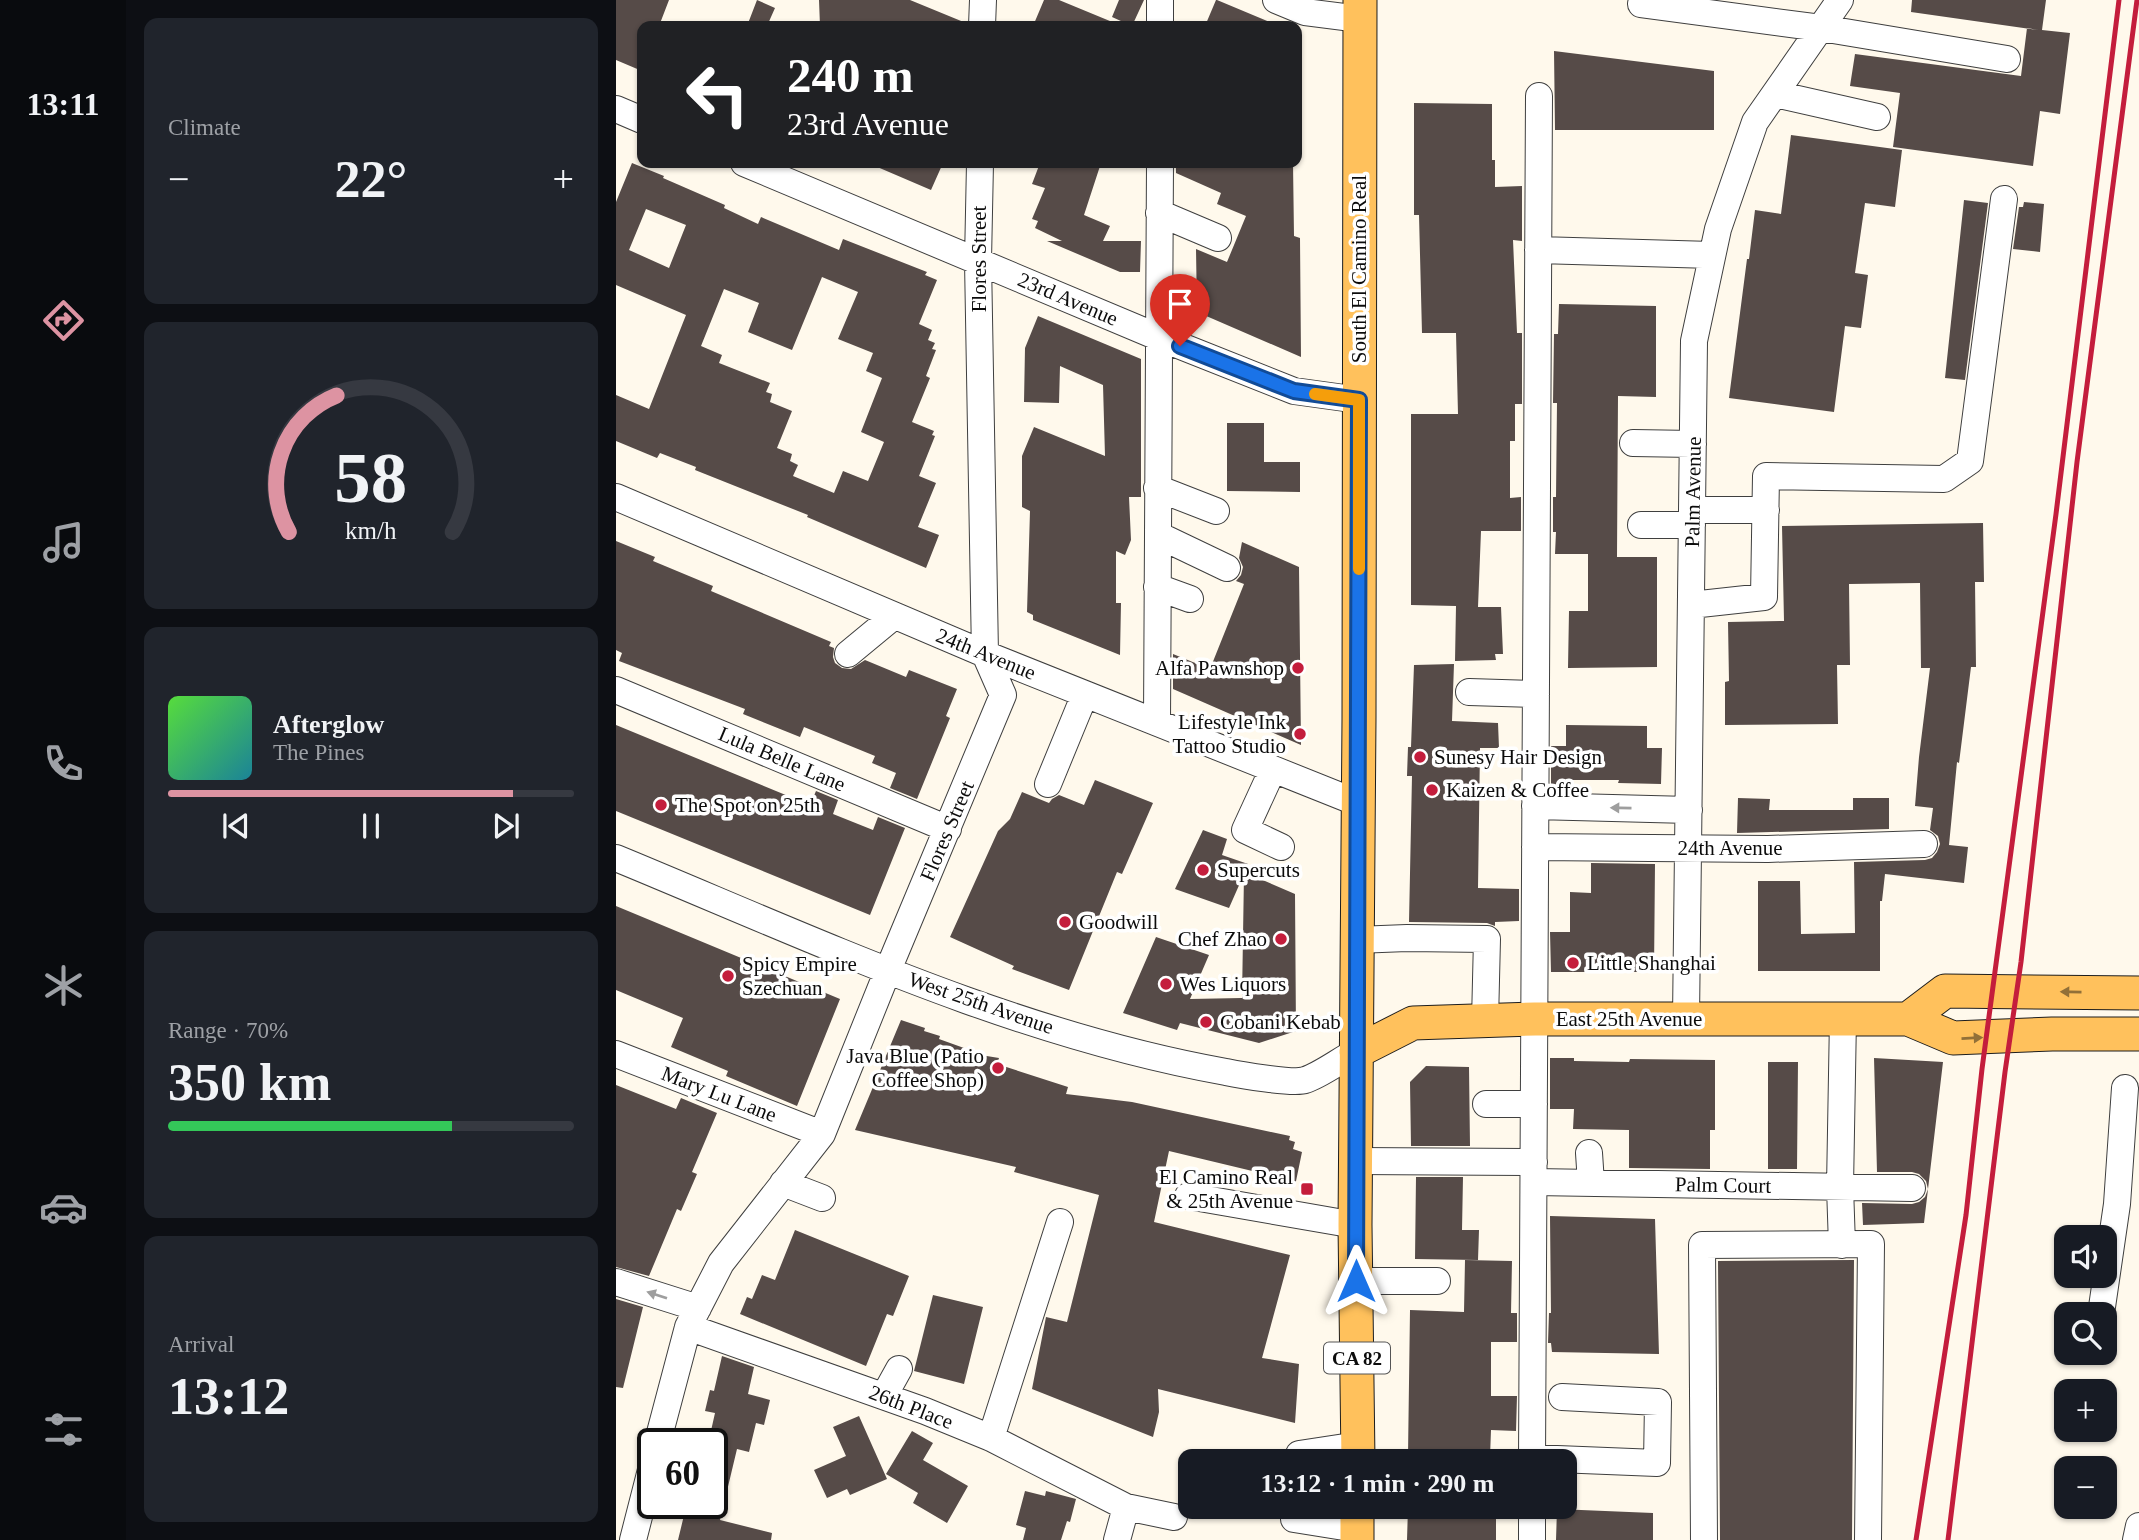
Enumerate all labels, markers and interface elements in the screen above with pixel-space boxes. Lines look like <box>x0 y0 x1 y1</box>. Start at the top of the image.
text: 240 m <box>787 48 914 103</box>
icon: left <box>672 49 763 140</box>
text: 13:11 <box>27 86 99 122</box>
text: 23rd Avenue <box>787 106 949 142</box>
text: Climate <box>168 115 241 140</box>
text: 22° <box>335 151 407 208</box>
text: − <box>168 158 189 200</box>
text: + <box>553 158 574 200</box>
street label: South El Camino Real <box>1347 175 1371 363</box>
street label: Flores Street <box>967 205 991 312</box>
street label: 23rd Avenue <box>1014 267 1122 331</box>
pin <box>1150 274 1210 346</box>
icon: arrive <box>1161 285 1199 323</box>
icon: directions <box>39 296 88 345</box>
street label: Palm Avenue <box>1680 436 1706 548</box>
text: 58 <box>335 437 407 518</box>
text: km/h <box>345 516 397 543</box>
icon: music <box>39 518 88 567</box>
street label: 24th Avenue <box>933 623 1039 685</box>
place label: Alfa Pawnshop <box>1155 656 1284 680</box>
marker: Alfa Pawnshop <box>1290 660 1306 676</box>
text: Afterglow <box>273 710 384 739</box>
place label: Lifestyle Ink Tattoo Studio <box>1173 710 1286 758</box>
street label: Lula Belle Lane <box>715 722 849 796</box>
marker: Lifestyle Ink Tattoo Studio <box>1292 726 1308 742</box>
icon: phone <box>39 739 88 788</box>
text: The Pines <box>273 740 364 765</box>
place label: Sunesy Hair Design <box>1434 745 1602 769</box>
marker: Sunesy Hair Design <box>1412 749 1428 765</box>
street label: Flores Street <box>915 777 979 885</box>
place label: Kaizen & Coffee <box>1446 778 1589 802</box>
marker: Kaizen & Coffee <box>1424 782 1440 798</box>
place label: The Spot on 25th <box>675 793 821 817</box>
marker: The Spot on 25th <box>653 797 669 813</box>
one-way arrow <box>1609 803 1631 814</box>
icon: previous <box>217 807 255 845</box>
icon: pause <box>352 807 390 845</box>
icon: next <box>487 807 525 845</box>
street label: 24th Avenue <box>1677 836 1783 860</box>
place label: Supercuts <box>1217 858 1300 882</box>
marker: Supercuts <box>1195 862 1211 878</box>
place label: Goodwill <box>1079 910 1159 934</box>
marker: Goodwill <box>1057 914 1073 930</box>
place label: Chef Zhao <box>1178 927 1267 951</box>
marker: Chef Zhao <box>1273 931 1289 947</box>
place label: Little Shanghai <box>1587 951 1716 975</box>
place label: Spicy Empire Szechuan <box>742 952 857 1000</box>
marker: Little Shanghai <box>1565 955 1581 971</box>
icon: climate <box>39 961 88 1010</box>
street label: West 25th Avenue <box>905 967 1057 1039</box>
marker: Spicy Empire Szechuan <box>720 968 736 984</box>
place label: Wes Liquors <box>1180 972 1286 996</box>
marker: Wes Liquors <box>1158 976 1174 992</box>
one-way arrow <box>2060 987 2082 998</box>
street label: East 25th Avenue <box>1556 1007 1702 1031</box>
place label: Cobani Kebab <box>1220 1010 1341 1034</box>
marker: Cobani Kebab <box>1198 1014 1214 1030</box>
text: Range · 70% <box>168 1018 288 1043</box>
one-way arrow <box>1961 1032 1983 1043</box>
place label: Java Blue (Patio Coffee Shop) <box>846 1044 984 1092</box>
text: 350 km <box>168 1054 331 1111</box>
marker: Java Blue (Patio Coffee Shop) <box>990 1060 1006 1076</box>
street label: Mary Lu Lane <box>658 1061 780 1127</box>
place label: El Camino Real & 25th Avenue <box>1159 1165 1293 1213</box>
street label: Palm Court <box>1675 1172 1771 1198</box>
marker: El Camino Real & 25th Avenue <box>1299 1181 1315 1197</box>
icon: car <box>39 1183 88 1232</box>
map controls <box>2054 1225 2117 1519</box>
button: sound <box>2054 1225 2117 1288</box>
position arrow <box>1319 1244 1393 1318</box>
one-way arrow <box>646 1289 667 1299</box>
button: search <box>2054 1302 2117 1365</box>
text: Arrival <box>168 1332 234 1357</box>
road number: CA 82 <box>1324 1342 1390 1374</box>
text: 13:12 <box>168 1368 289 1425</box>
button: + <box>2054 1379 2117 1442</box>
street label: 26th Place <box>866 1380 956 1434</box>
icon: filters <box>39 1405 88 1454</box>
speed limit sign: 60 <box>637 1428 728 1519</box>
button: − <box>2054 1456 2117 1519</box>
text: 13:12 · 1 min · 290 m <box>1261 1469 1495 1498</box>

